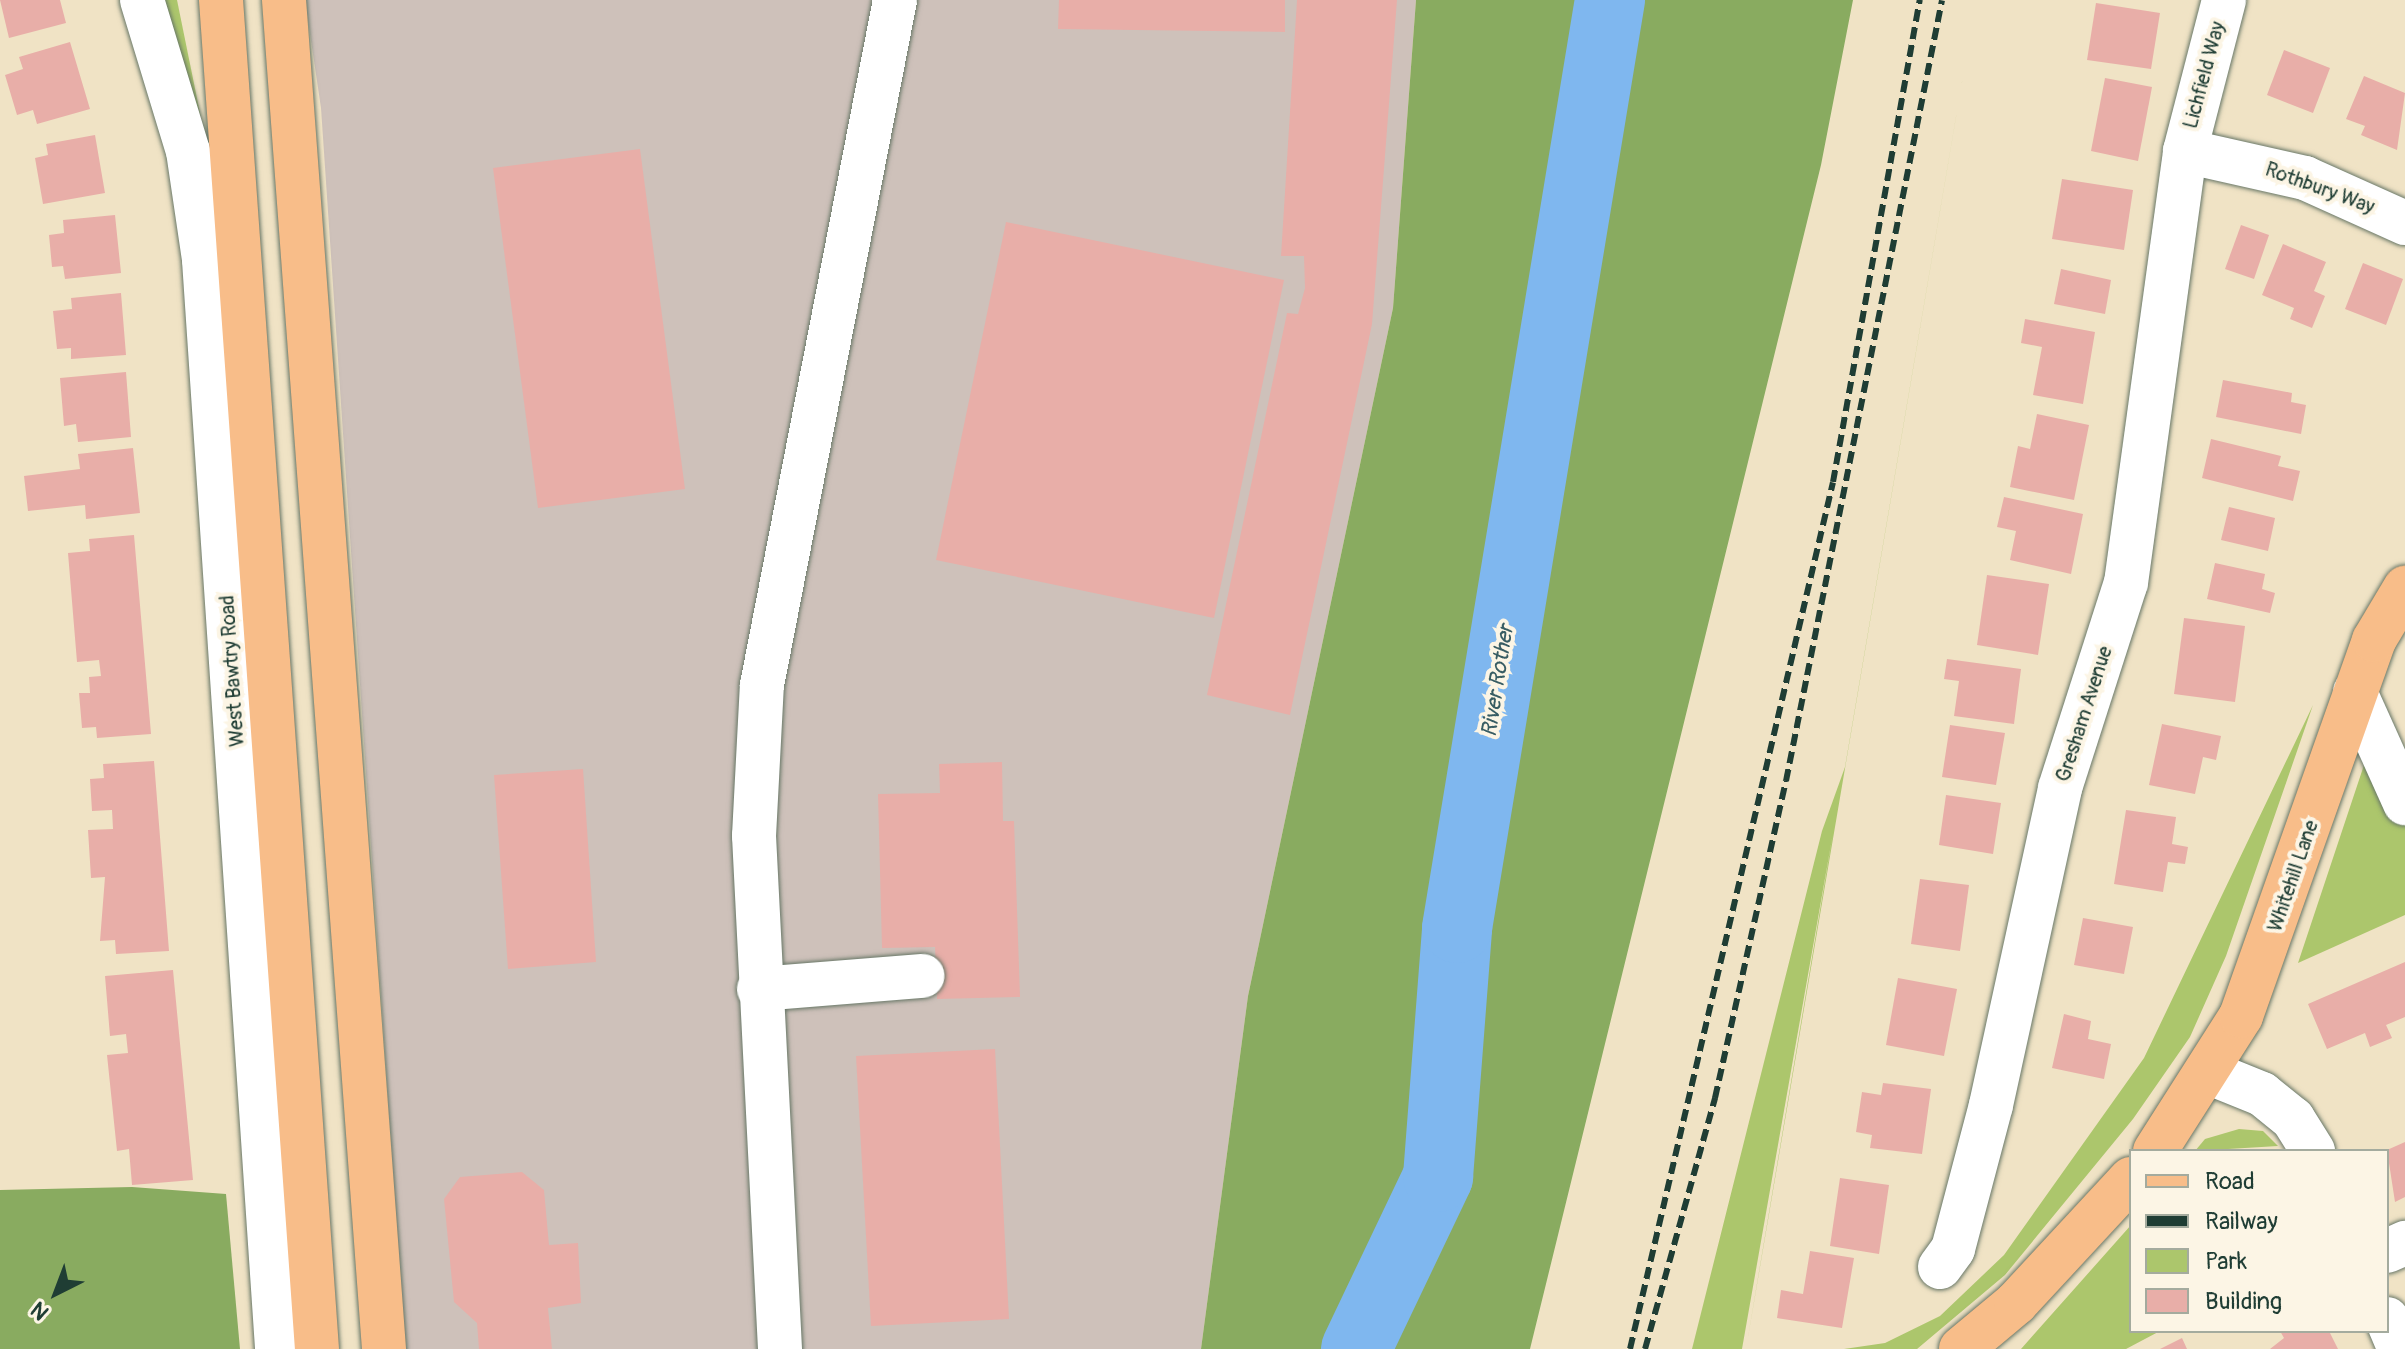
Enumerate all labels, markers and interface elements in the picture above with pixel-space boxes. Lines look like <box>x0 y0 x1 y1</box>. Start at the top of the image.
street label: Lichfield Way <box>2178 19 2230 131</box>
street label: Rothbury Way <box>2262 157 2378 219</box>
street label: West Bawtry Road <box>215 594 249 748</box>
water label: River Rother <box>1476 623 1520 739</box>
street label: Gresham Avenue <box>2051 643 2117 785</box>
street label: Whitehill Lane <box>2263 817 2323 935</box>
legend <box>2129 1149 2389 1333</box>
text: Road <box>2205 1167 2255 1196</box>
text: Railway <box>2205 1207 2278 1236</box>
text: Park <box>2205 1247 2247 1276</box>
north arrow <box>16 1253 96 1333</box>
text: Building <box>2205 1287 2282 1316</box>
text: N <box>25 1295 55 1326</box>

